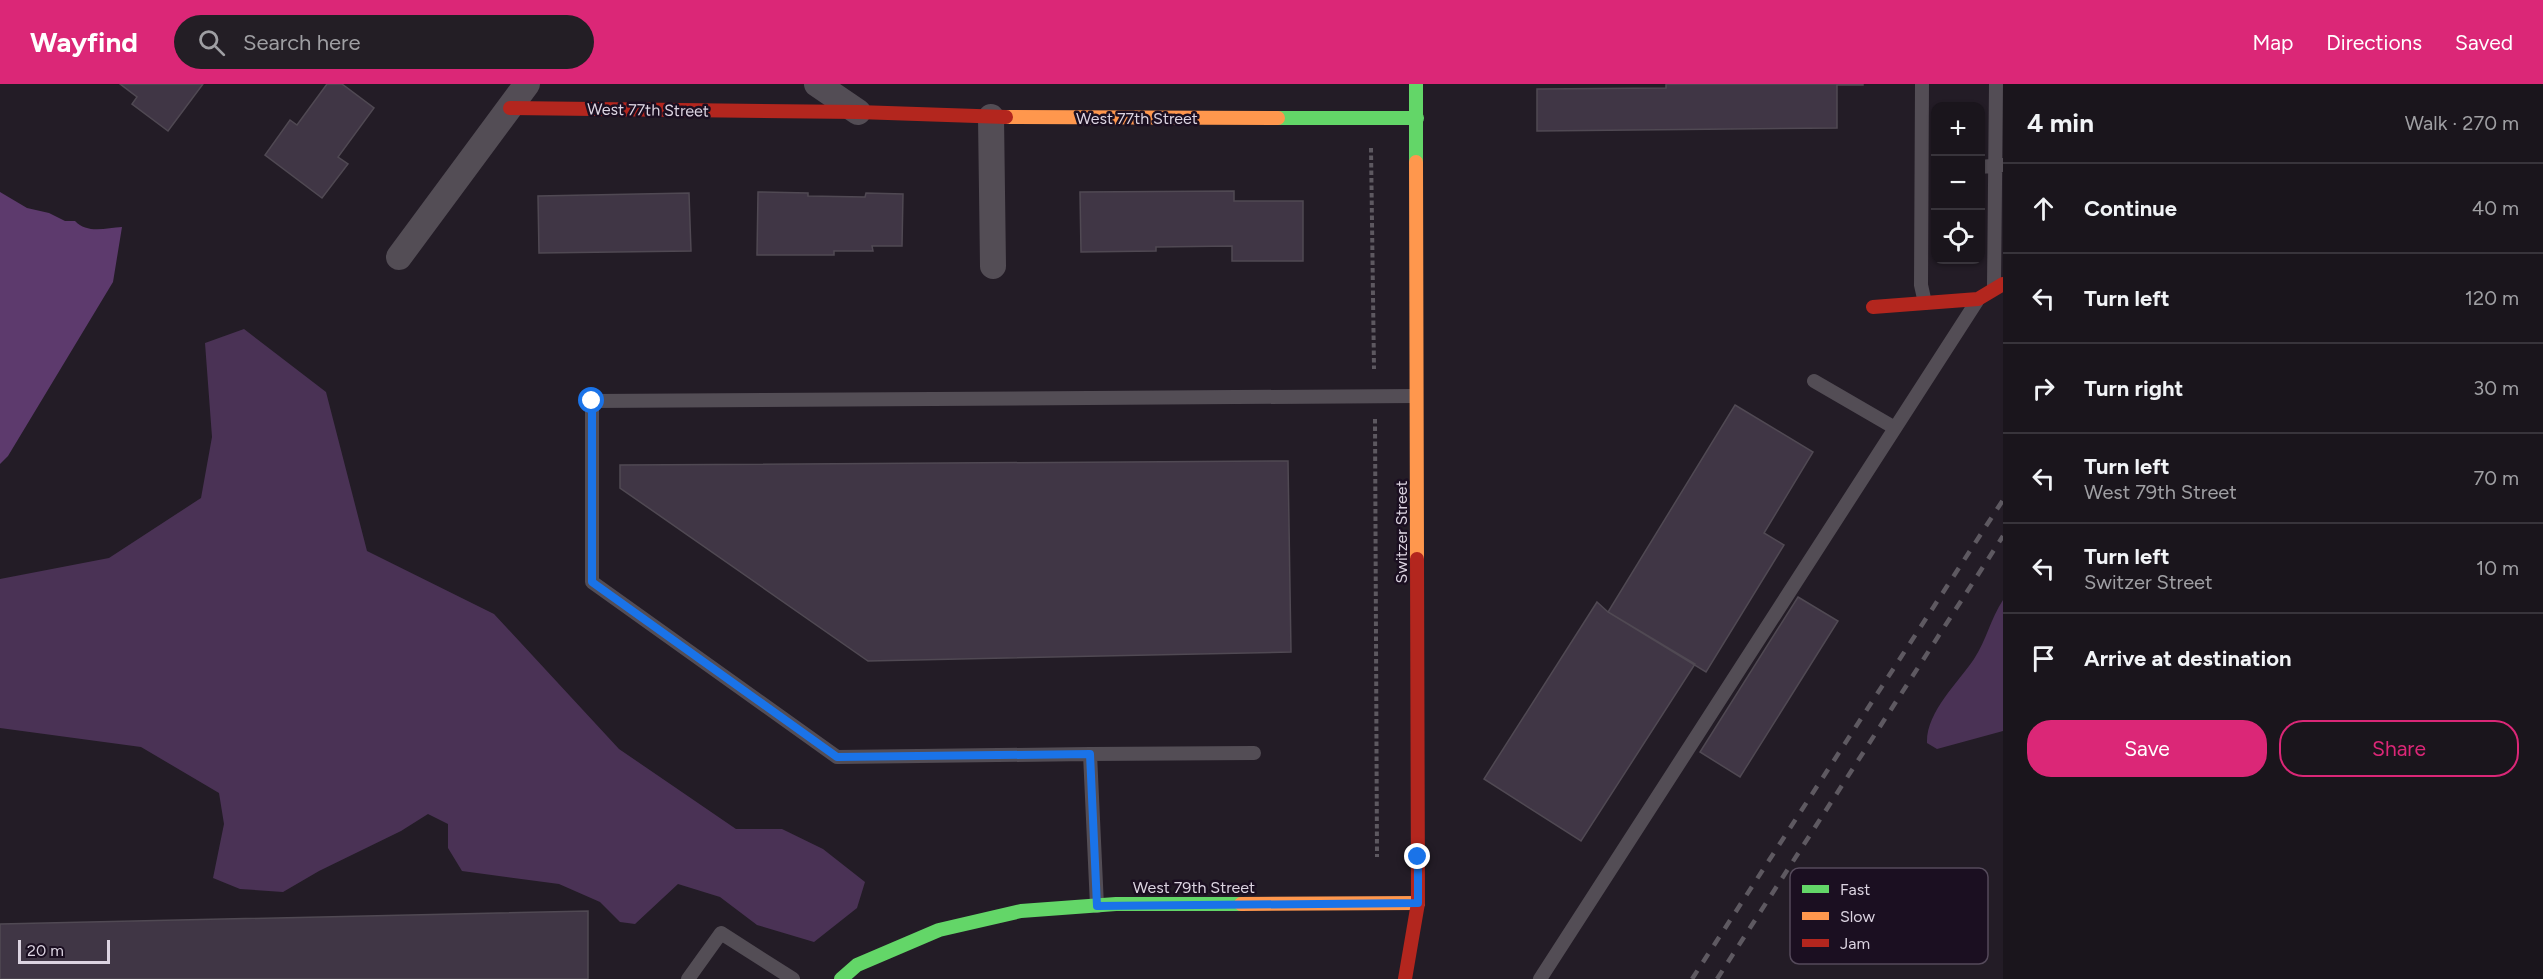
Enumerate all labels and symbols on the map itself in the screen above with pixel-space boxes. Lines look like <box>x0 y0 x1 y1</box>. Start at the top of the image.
street label: West 77th Street <box>587 99 709 121</box>
street label: West 77th Street <box>1076 109 1198 128</box>
route start <box>578 387 604 413</box>
street label: Switzer Street <box>1392 481 1411 583</box>
route end <box>1404 843 1430 869</box>
legend <box>1790 868 1988 964</box>
street label: West 79th Street <box>1133 878 1255 897</box>
text: Fast <box>1840 880 1870 899</box>
text: Slow <box>1840 907 1875 926</box>
text: Jam <box>1840 934 1870 953</box>
scale bar <box>18 937 110 964</box>

